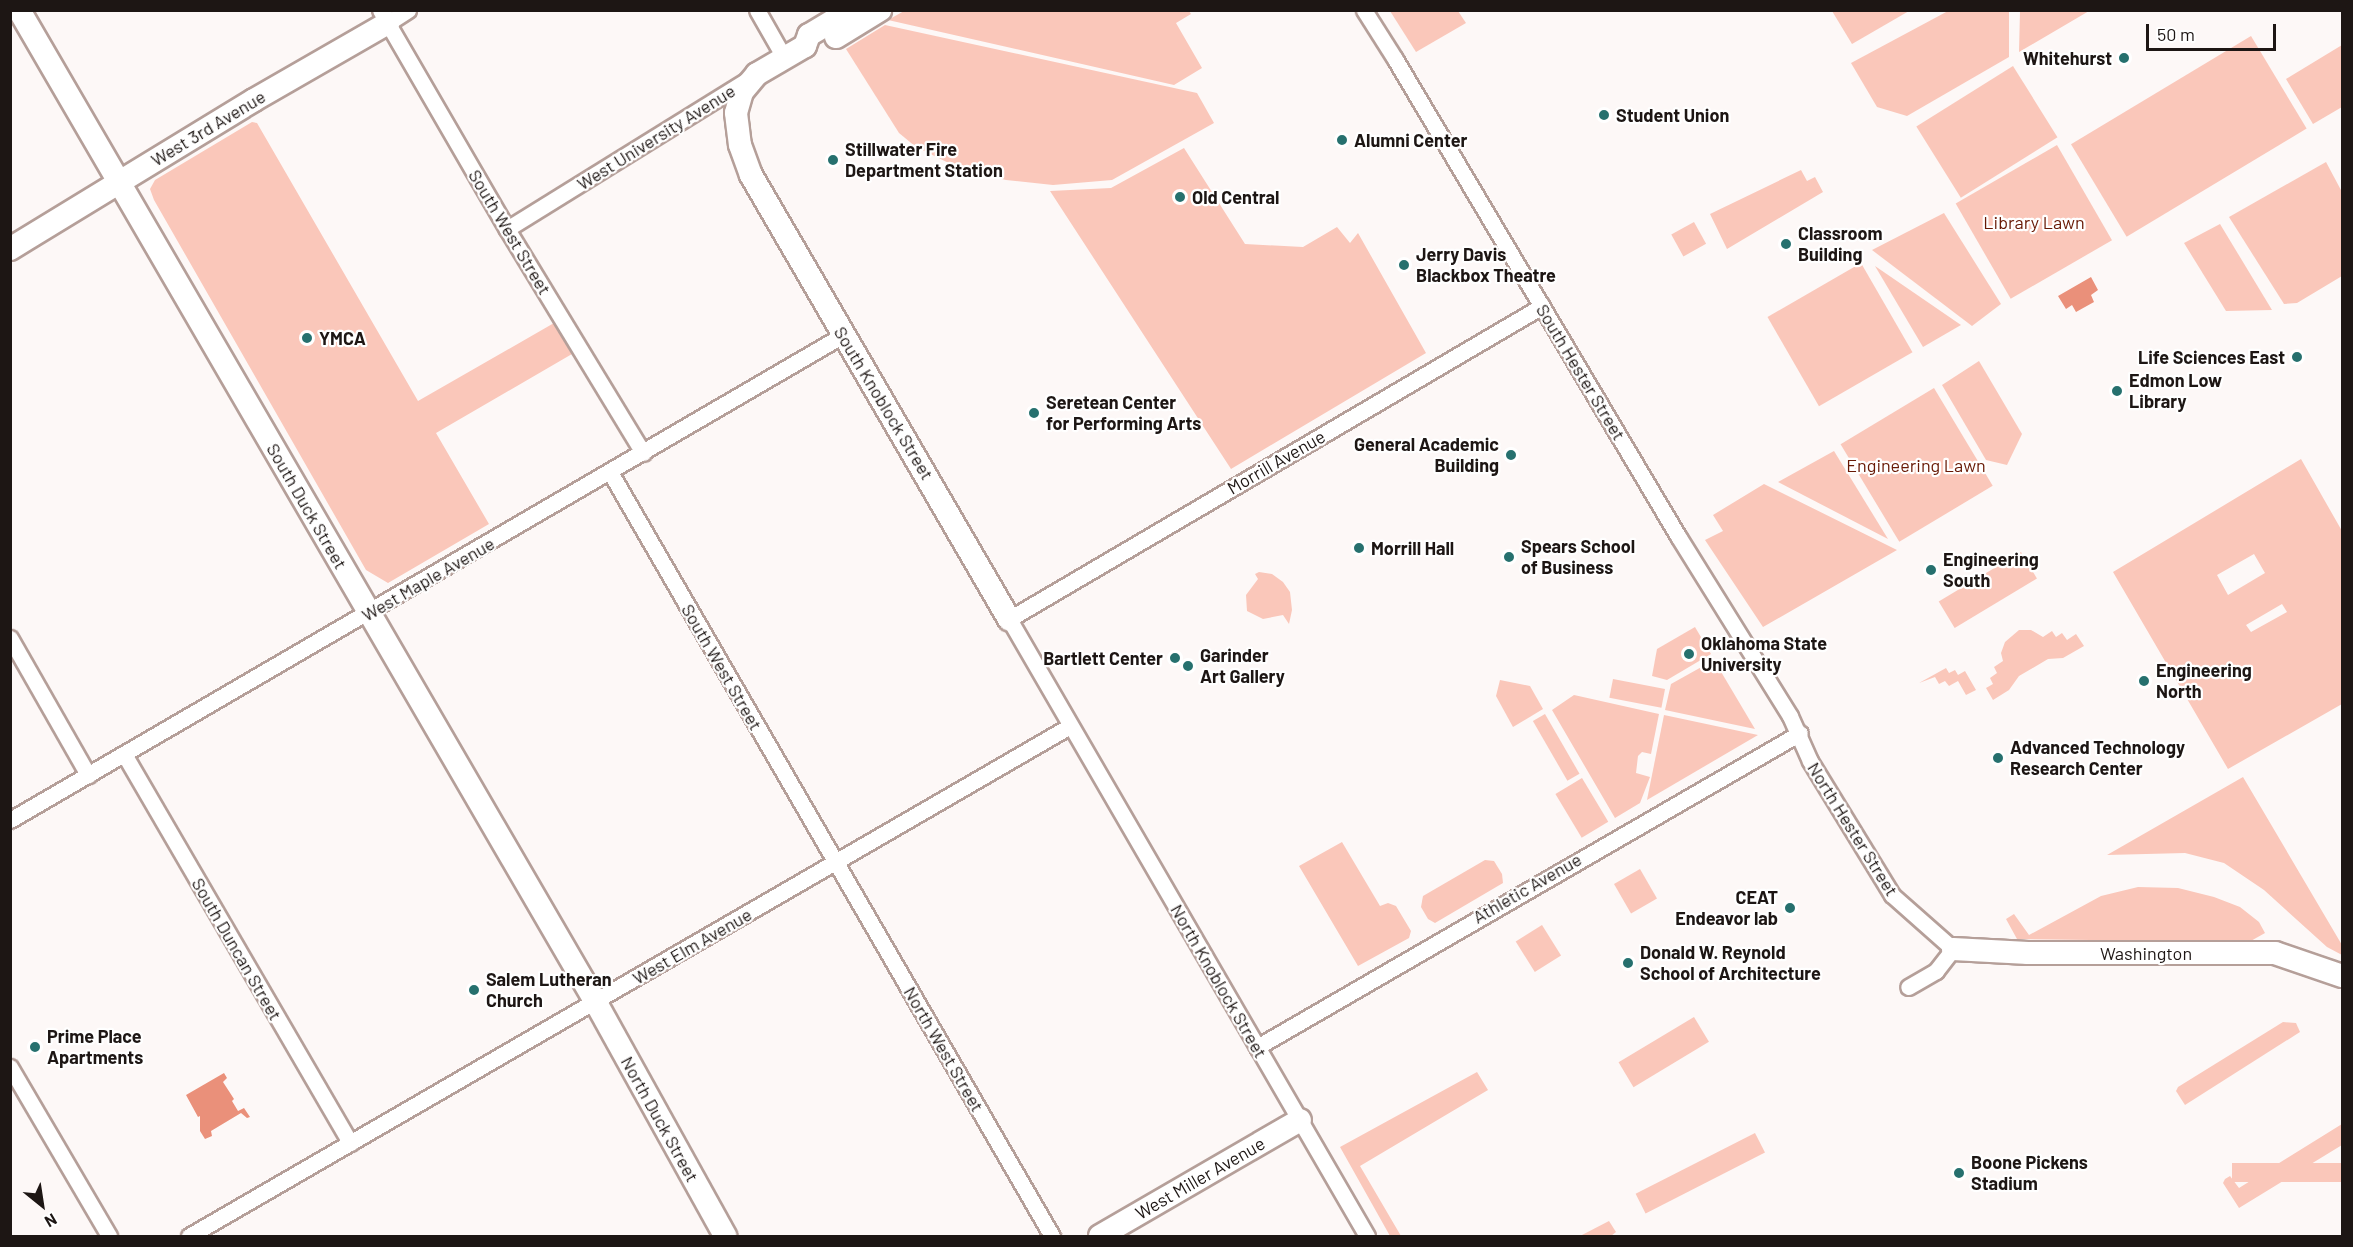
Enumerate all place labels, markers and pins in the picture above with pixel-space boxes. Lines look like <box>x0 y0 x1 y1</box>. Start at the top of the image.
place label: Whitehurst <box>2023 47 2112 69</box>
marker: Whitehurst <box>2117 51 2131 65</box>
place label: Student Union <box>1616 104 1729 126</box>
marker: Student Union <box>1597 108 1611 122</box>
place label: Alumni Center <box>1354 129 1467 151</box>
marker: Alumni Center <box>1335 133 1349 147</box>
place label: Stillwater Fire Department Station <box>845 139 1003 182</box>
marker: Stillwater Fire Department Station <box>826 153 840 167</box>
place label: Old Central <box>1192 186 1279 208</box>
marker: Old Central <box>1173 190 1187 204</box>
place label: Classroom Building <box>1798 223 1883 266</box>
marker: Classroom Building <box>1779 237 1793 251</box>
place label: Jerry Davis Blackbox Theatre <box>1416 244 1556 286</box>
marker: Jerry Davis Blackbox Theatre <box>1397 258 1411 272</box>
place label: YMCA <box>319 327 366 349</box>
marker: YMCA <box>300 331 314 345</box>
place label: Life Sciences East <box>2138 346 2285 368</box>
marker: Life Sciences East <box>2290 350 2304 364</box>
place label: Edmon Low Library <box>2129 370 2222 412</box>
marker: Edmon Low Library <box>2110 384 2124 398</box>
place label: Seretean Center for Performing Arts <box>1046 392 1201 434</box>
marker: Seretean Center for Performing Arts <box>1027 406 1041 420</box>
place label: General Academic Building <box>1354 434 1499 476</box>
marker: General Academic Building <box>1504 448 1518 462</box>
place label: Spears School of Business <box>1521 536 1635 578</box>
place label: Morrill Hall <box>1371 537 1454 559</box>
marker: Morrill Hall <box>1352 541 1366 555</box>
place label: Engineering South <box>1943 549 2039 592</box>
marker: Spears School of Business <box>1502 550 1516 564</box>
marker: Engineering South <box>1924 563 1938 577</box>
place label: Oklahoma State University <box>1701 633 1827 676</box>
place label: Garinder Art Gallery <box>1200 645 1285 688</box>
place label: Bartlett Center <box>1043 647 1163 669</box>
marker: Oklahoma State University <box>1682 647 1696 661</box>
marker: Bartlett Center <box>1168 651 1182 665</box>
marker: Garinder Art Gallery <box>1181 659 1195 673</box>
place label: Engineering North <box>2156 660 2252 702</box>
marker: Engineering North <box>2137 674 2151 688</box>
place label: Advanced Technology Research Center <box>2010 737 2185 780</box>
marker: Advanced Technology Research Center <box>1991 751 2005 765</box>
place label: CEAT Endeavor lab <box>1675 887 1778 930</box>
marker: CEAT Endeavor lab <box>1783 901 1797 915</box>
place label: Donald W. Reynold School of Architecture <box>1640 942 1821 984</box>
marker: Donald W. Reynold School of Architecture <box>1621 956 1635 970</box>
place label: Salem Lutheran Church <box>486 969 612 1012</box>
marker: Salem Lutheran Church <box>467 983 481 997</box>
place label: Prime Place Apartments <box>47 1026 143 1068</box>
marker: Prime Place Apartments <box>28 1040 42 1054</box>
place label: Boone Pickens Stadium <box>1971 1152 2088 1194</box>
marker: Boone Pickens Stadium <box>1952 1166 1966 1180</box>

